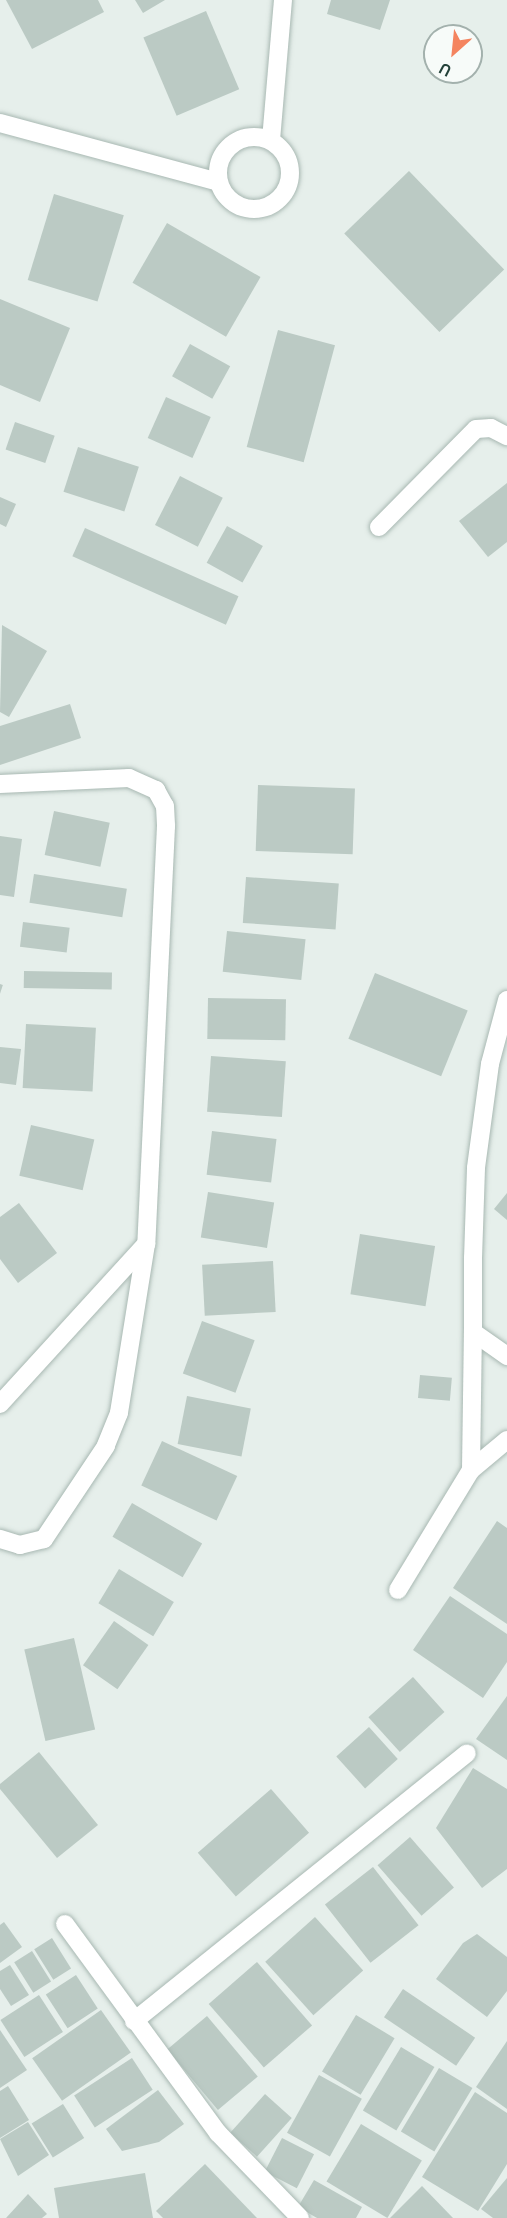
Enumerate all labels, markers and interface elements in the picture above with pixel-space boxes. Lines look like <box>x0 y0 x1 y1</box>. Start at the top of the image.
north arrow <box>423 24 483 84</box>
text: U <box>436 57 455 80</box>

